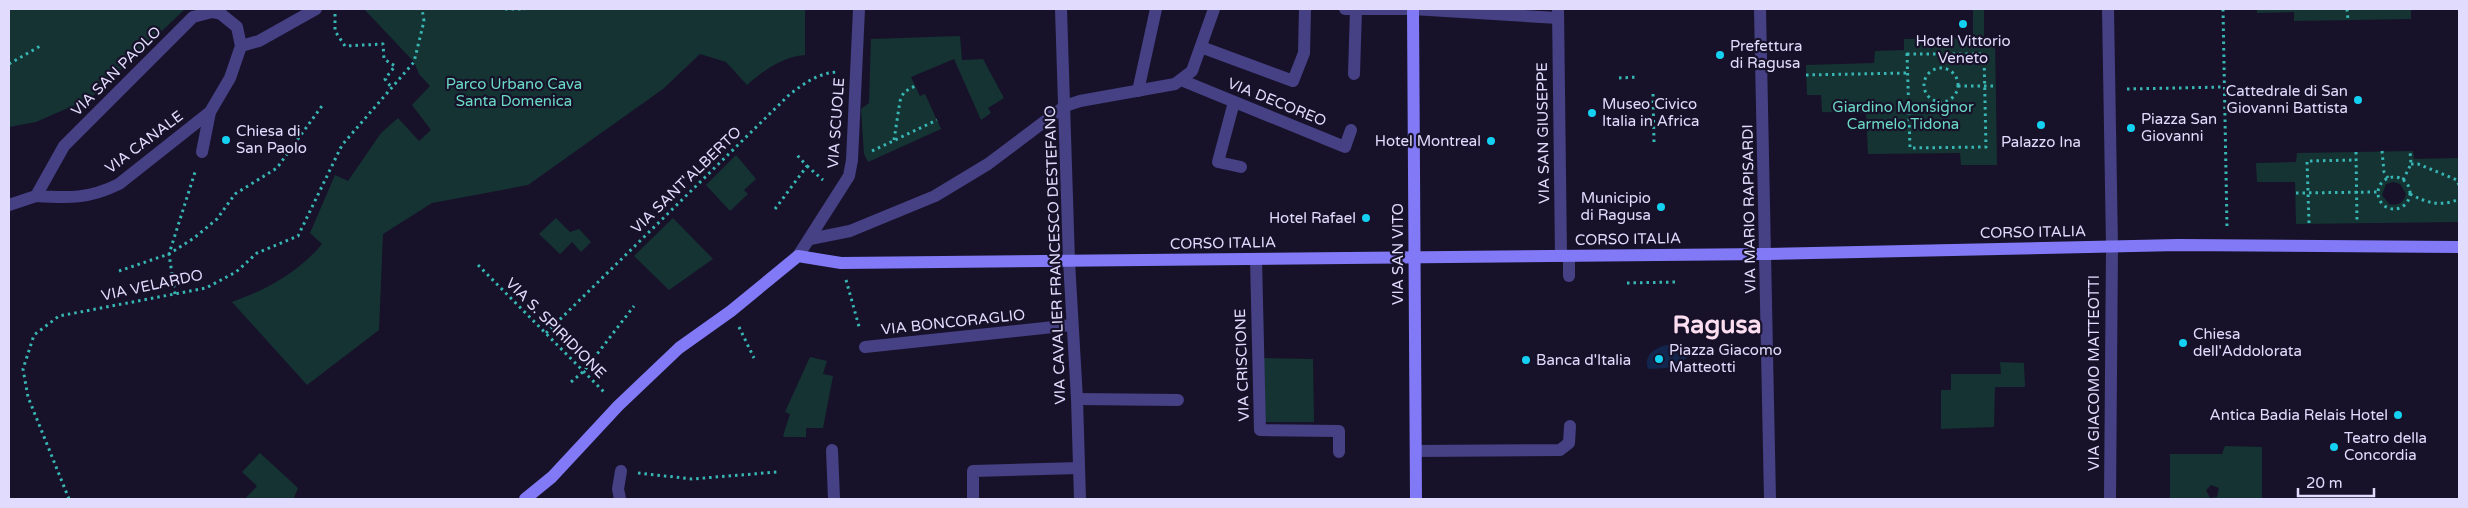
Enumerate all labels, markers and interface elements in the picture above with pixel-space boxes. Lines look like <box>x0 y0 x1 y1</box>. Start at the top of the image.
marker: Hotel Vittorio Veneto <box>1957 18 1969 30</box>
street label: VIA SAN PAOLO <box>67 22 165 120</box>
place label: Hotel Vittorio Veneto <box>1916 32 2011 67</box>
place label: Prefettura di Ragusa <box>1730 37 1803 72</box>
marker: Prefettura di Ragusa <box>1714 49 1726 61</box>
street label: VIA SAN GIUSEPPE <box>1533 62 1553 204</box>
street label: VIA DECOREO <box>1225 74 1329 130</box>
park label: Parco Urbano Cava Santa Domenica <box>446 75 582 110</box>
street label: VIA SCUOLE <box>824 77 848 169</box>
place label: Cattedrale di San Giovanni Battista <box>2226 82 2348 117</box>
marker: Cattedrale di San Giovanni Battista <box>2352 94 2364 106</box>
place label: Museo Civico Italia in Africa <box>1602 95 1699 130</box>
park label: Giardino Monsignor Carmelo Tidona <box>1832 98 1974 133</box>
street label: VIA CAVALIER FRANCESCO DESTEFANO <box>1041 105 1069 405</box>
street label: VIA CANALE <box>102 107 186 177</box>
marker: Museo Civico Italia in Africa <box>1586 107 1598 119</box>
place label: Piazza San Giovanni <box>2141 110 2217 145</box>
marker: Palazzo Ina <box>2035 119 2047 131</box>
place label: Chiesa di San Paolo <box>236 122 307 157</box>
marker: Piazza San Giovanni <box>2125 122 2137 134</box>
street label: VIA SANT'ALBERTO <box>627 123 745 237</box>
street label: VIA MARIO RAPISARDI <box>1739 124 1759 294</box>
place label: Hotel Montreal <box>1375 132 1481 150</box>
place label: Palazzo Ina <box>2001 133 2081 151</box>
marker: Chiesa di San Paolo <box>220 134 232 146</box>
marker: Hotel Montreal <box>1485 135 1497 147</box>
place label: Municipio di Ragusa <box>1581 189 1651 224</box>
marker: Municipio di Ragusa <box>1655 201 1667 213</box>
street label: VIA SAN VITO <box>1389 203 1407 305</box>
place label: Hotel Rafael <box>1269 209 1356 227</box>
marker: Hotel Rafael <box>1360 212 1372 224</box>
street label: CORSO ITALIA <box>1980 222 2086 242</box>
street label: CORSO ITALIA <box>1575 229 1681 249</box>
street label: CORSO ITALIA <box>1170 233 1276 253</box>
street label: VIA VELARDO <box>100 265 204 305</box>
street label: VIA S. SPIRIDIONE <box>502 274 610 382</box>
street label: VIA GIACOMO MATTEOTTI <box>2085 275 2103 471</box>
street label: VIA BONCORAGLIO <box>880 305 1026 339</box>
street label: VIA CRISCIONE <box>1231 308 1253 422</box>
district label: Ragusa <box>1673 310 1761 340</box>
place label: Chiesa dell'Addolorata <box>2193 325 2302 360</box>
marker: Chiesa dell'Addolorata <box>2177 337 2189 349</box>
place label: Piazza Giacomo Matteotti <box>1669 341 1782 376</box>
place label: Banca d'Italia <box>1536 351 1631 369</box>
marker: Piazza Giacomo Matteotti <box>1653 353 1665 365</box>
marker: Banca d'Italia <box>1520 354 1532 366</box>
place label: Antica Badia Relais Hotel <box>2210 406 2388 424</box>
marker: Antica Badia Relais Hotel <box>2392 409 2404 421</box>
place label: Teatro della Concordia <box>2344 429 2427 464</box>
marker: Teatro della Concordia <box>2328 441 2340 453</box>
scale bar <box>2298 466 2374 498</box>
text: 20 m <box>2306 474 2343 492</box>

